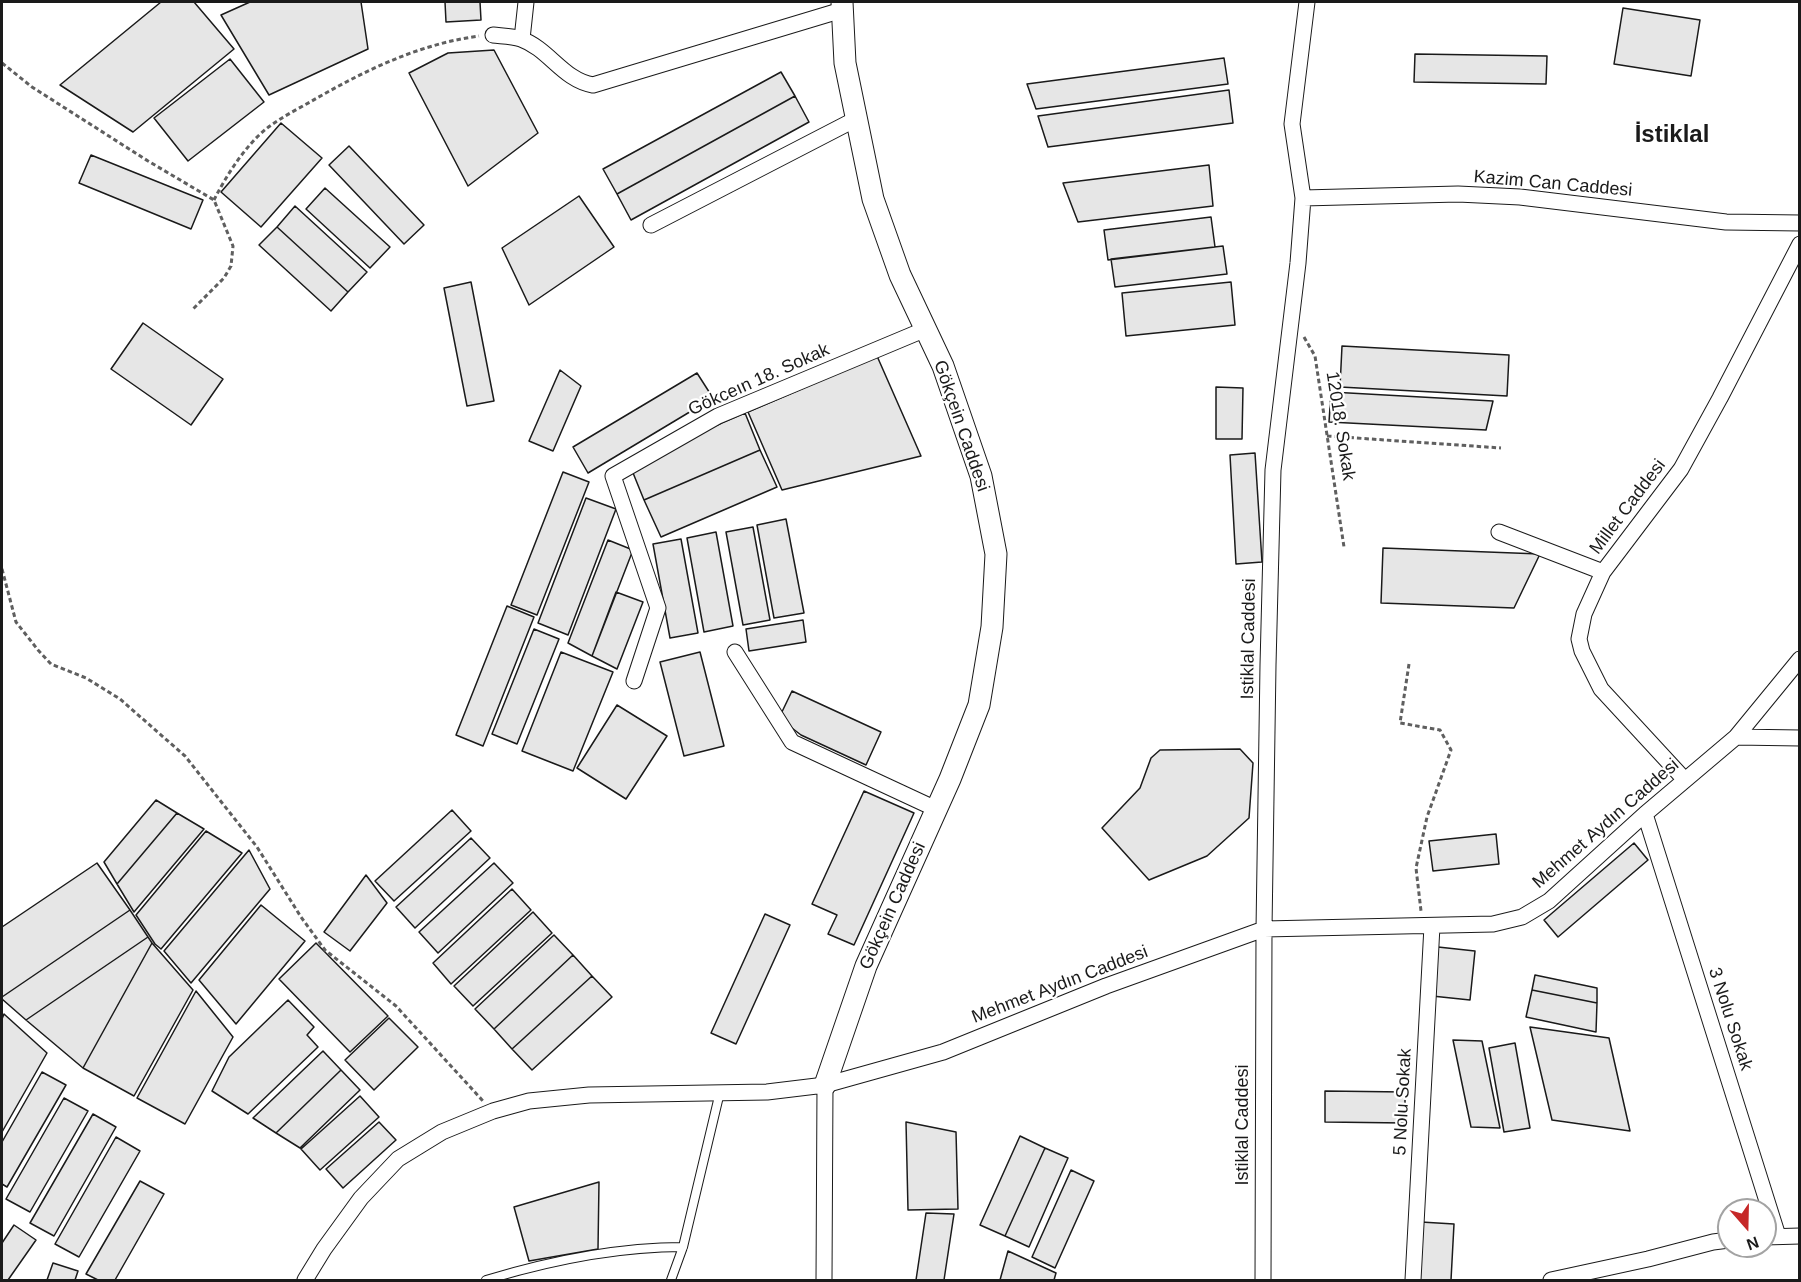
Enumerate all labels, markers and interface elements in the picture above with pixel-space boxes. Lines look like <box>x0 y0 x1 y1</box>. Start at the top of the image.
district label: İstiklal <box>1635 121 1709 149</box>
street label: Kazim Can Caddesi <box>1473 166 1633 202</box>
street label: Gökceın 18. Sokak <box>685 339 833 421</box>
street label: Gökçein Caddesi <box>928 358 994 494</box>
street label: 12018. Sokak <box>1321 370 1359 482</box>
street label: Millet Caddesi <box>1585 455 1671 559</box>
street label: Istiklal Caddesi <box>1237 578 1261 700</box>
street label: Mehmet Aydın Caddesi <box>1528 755 1684 893</box>
street label: Gökçein Caddesi <box>855 839 931 973</box>
street label: Mehmet Aydın Caddesi <box>969 941 1151 1029</box>
street label: 3 Nolu Sokak <box>1703 965 1757 1073</box>
street label: 5 Nolu Sokak <box>1389 1048 1417 1156</box>
street label: Istiklal Caddesi <box>1232 1064 1254 1186</box>
north arrow <box>1717 1198 1777 1258</box>
text: N <box>1744 1234 1761 1253</box>

